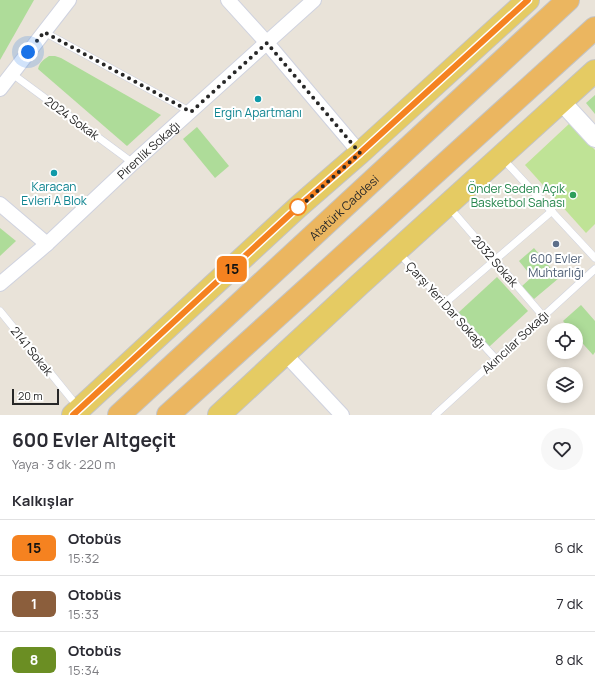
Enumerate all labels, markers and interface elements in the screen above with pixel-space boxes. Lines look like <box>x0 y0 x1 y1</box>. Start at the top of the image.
your location <box>18 42 38 62</box>
street label: 2024 Sokak <box>41 93 103 144</box>
marker: Ergin Apartmanı <box>253 94 263 104</box>
place label: Ergin Apartmanı <box>214 104 302 121</box>
street label: Pirenlik Sokağı <box>113 117 183 183</box>
marker: Karacan Evleri A Blok <box>49 168 59 178</box>
street label: Atatürk Caddesi <box>305 171 382 244</box>
place label: Karacan Evleri A Blok <box>21 178 88 209</box>
place label: Önder Seden Açık Basketbol Sahası <box>468 180 566 211</box>
marker: Önder Seden Açık Basketbol Sahası <box>568 190 578 200</box>
unlabelled marker <box>289 198 307 216</box>
street label: 2032 Sokak <box>468 232 523 291</box>
marker: 600 Evler Muhtarlığı <box>551 239 561 249</box>
place label: 600 Evler Muhtarlığı <box>528 250 584 281</box>
line badge: 15 <box>214 256 250 282</box>
street label: Çarşı Yeri Dar Sokağı <box>402 258 490 352</box>
text: 15 <box>225 259 239 278</box>
street label: Akıncılar Sokağı <box>478 306 552 378</box>
street label: 2141 Sokak <box>7 323 58 380</box>
map controls <box>547 323 583 403</box>
button: locate <box>547 323 583 359</box>
button: layers <box>547 367 583 403</box>
scale bar <box>12 387 59 406</box>
text: 20 m <box>18 388 43 403</box>
text: 600 Evler Altgeçit <box>12 427 176 453</box>
button: heart <box>541 428 583 470</box>
text: Yaya · 3 dk · 220 m <box>12 455 115 473</box>
text: Kalkışlar <box>12 490 74 511</box>
text: Otobüs <box>68 528 121 549</box>
text: 6 dk <box>554 537 583 558</box>
text: 15 <box>27 538 41 557</box>
text: 15:32 <box>68 549 99 567</box>
text: Otobüs <box>68 584 121 605</box>
text: 7 dk <box>556 593 583 614</box>
text: 1 <box>31 594 37 613</box>
text: 15:33 <box>68 605 99 623</box>
text: Otobüs <box>68 640 121 661</box>
text: 8 dk <box>555 649 583 670</box>
text: 8 <box>30 650 38 669</box>
text: 15:34 <box>68 661 99 679</box>

